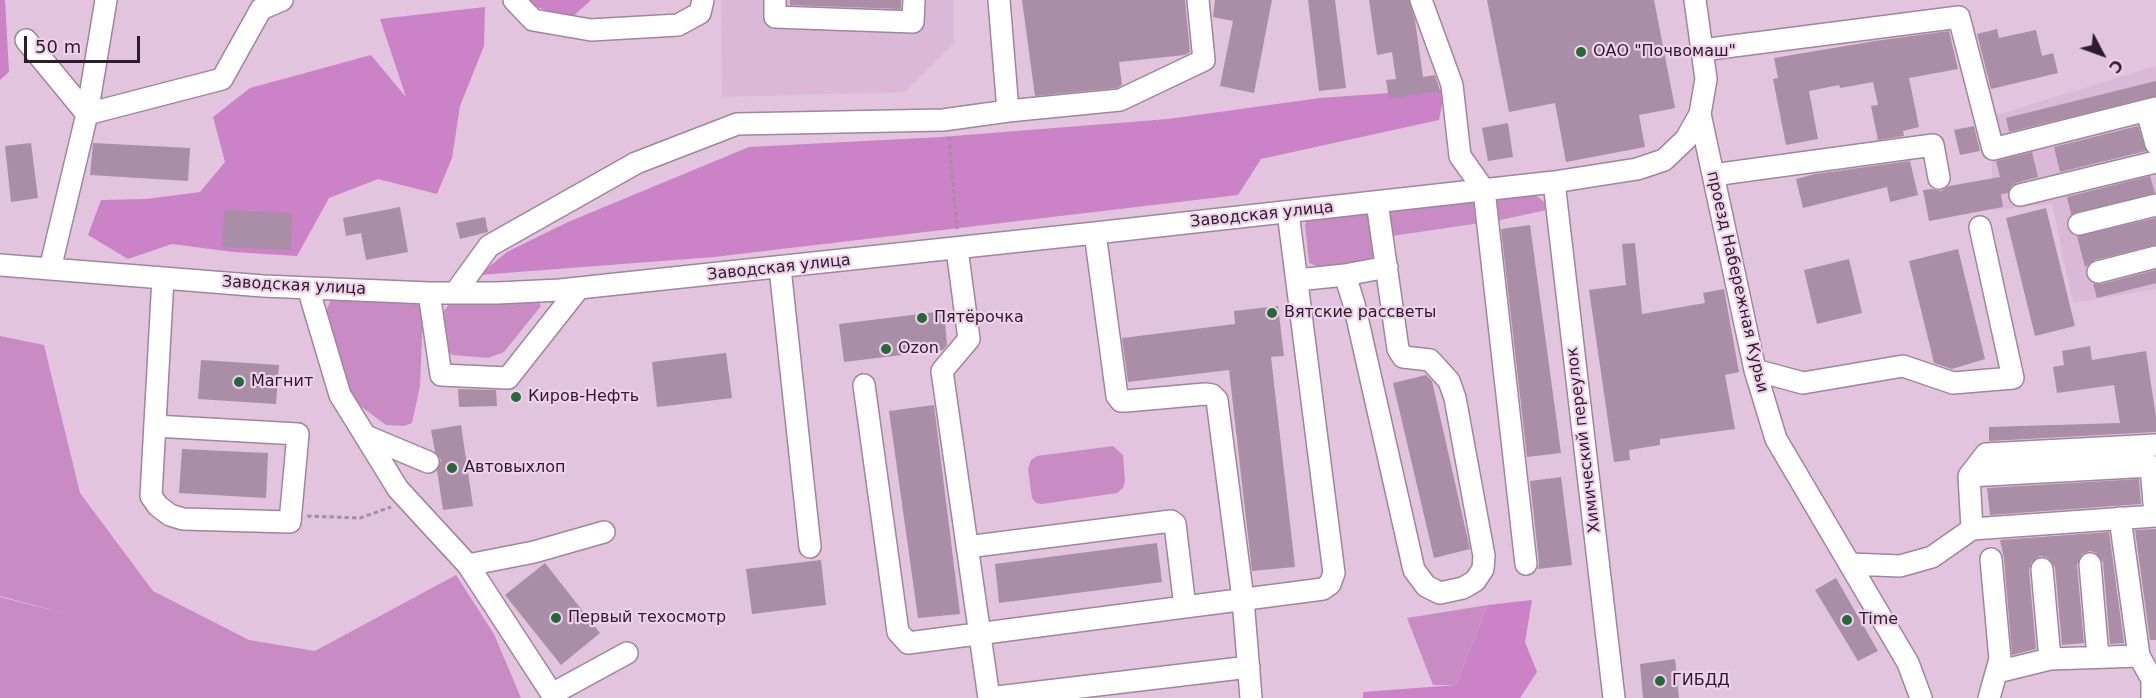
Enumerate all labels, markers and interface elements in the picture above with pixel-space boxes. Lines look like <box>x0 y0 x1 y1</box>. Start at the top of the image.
scale bar <box>27 24 142 62</box>
north arrow <box>2072 24 2132 84</box>
text: 50 m <box>35 36 81 57</box>
place label: ОАО "Почвомаш" <box>1593 42 1736 62</box>
marker: ОАО "Почвомаш" <box>1574 45 1588 59</box>
text: С <box>2105 55 2127 77</box>
street label: проезд Набережная Курьи <box>1702 169 1772 395</box>
street label: Заводская улица <box>1189 198 1335 232</box>
street label: Заводская улица <box>706 251 852 285</box>
street label: Заводская улица <box>222 273 366 299</box>
place label: Вятские рассветы <box>1284 303 1436 323</box>
marker: Вятские рассветы <box>1265 306 1279 320</box>
place label: Пятёрочка <box>934 308 1024 328</box>
marker: Пятёрочка <box>915 311 929 325</box>
place label: Ozon <box>898 339 939 359</box>
marker: Ozon <box>879 342 893 356</box>
street label: Химический переулок <box>1563 346 1605 534</box>
place label: Магнит <box>251 372 313 392</box>
marker: Магнит <box>232 375 246 389</box>
place label: Киров-Нефть <box>528 387 639 407</box>
marker: Киров-Нефть <box>509 390 523 404</box>
place label: Автовыхлоп <box>464 458 565 478</box>
marker: Автовыхлоп <box>445 461 459 475</box>
place label: Первый техосмотр <box>568 608 726 628</box>
place label: Time <box>1859 610 1898 630</box>
marker: Первый техосмотр <box>549 611 563 625</box>
marker: Time <box>1840 613 1854 627</box>
place label: ГИБДД <box>1672 671 1730 691</box>
marker: ГИБДД <box>1653 674 1667 688</box>

